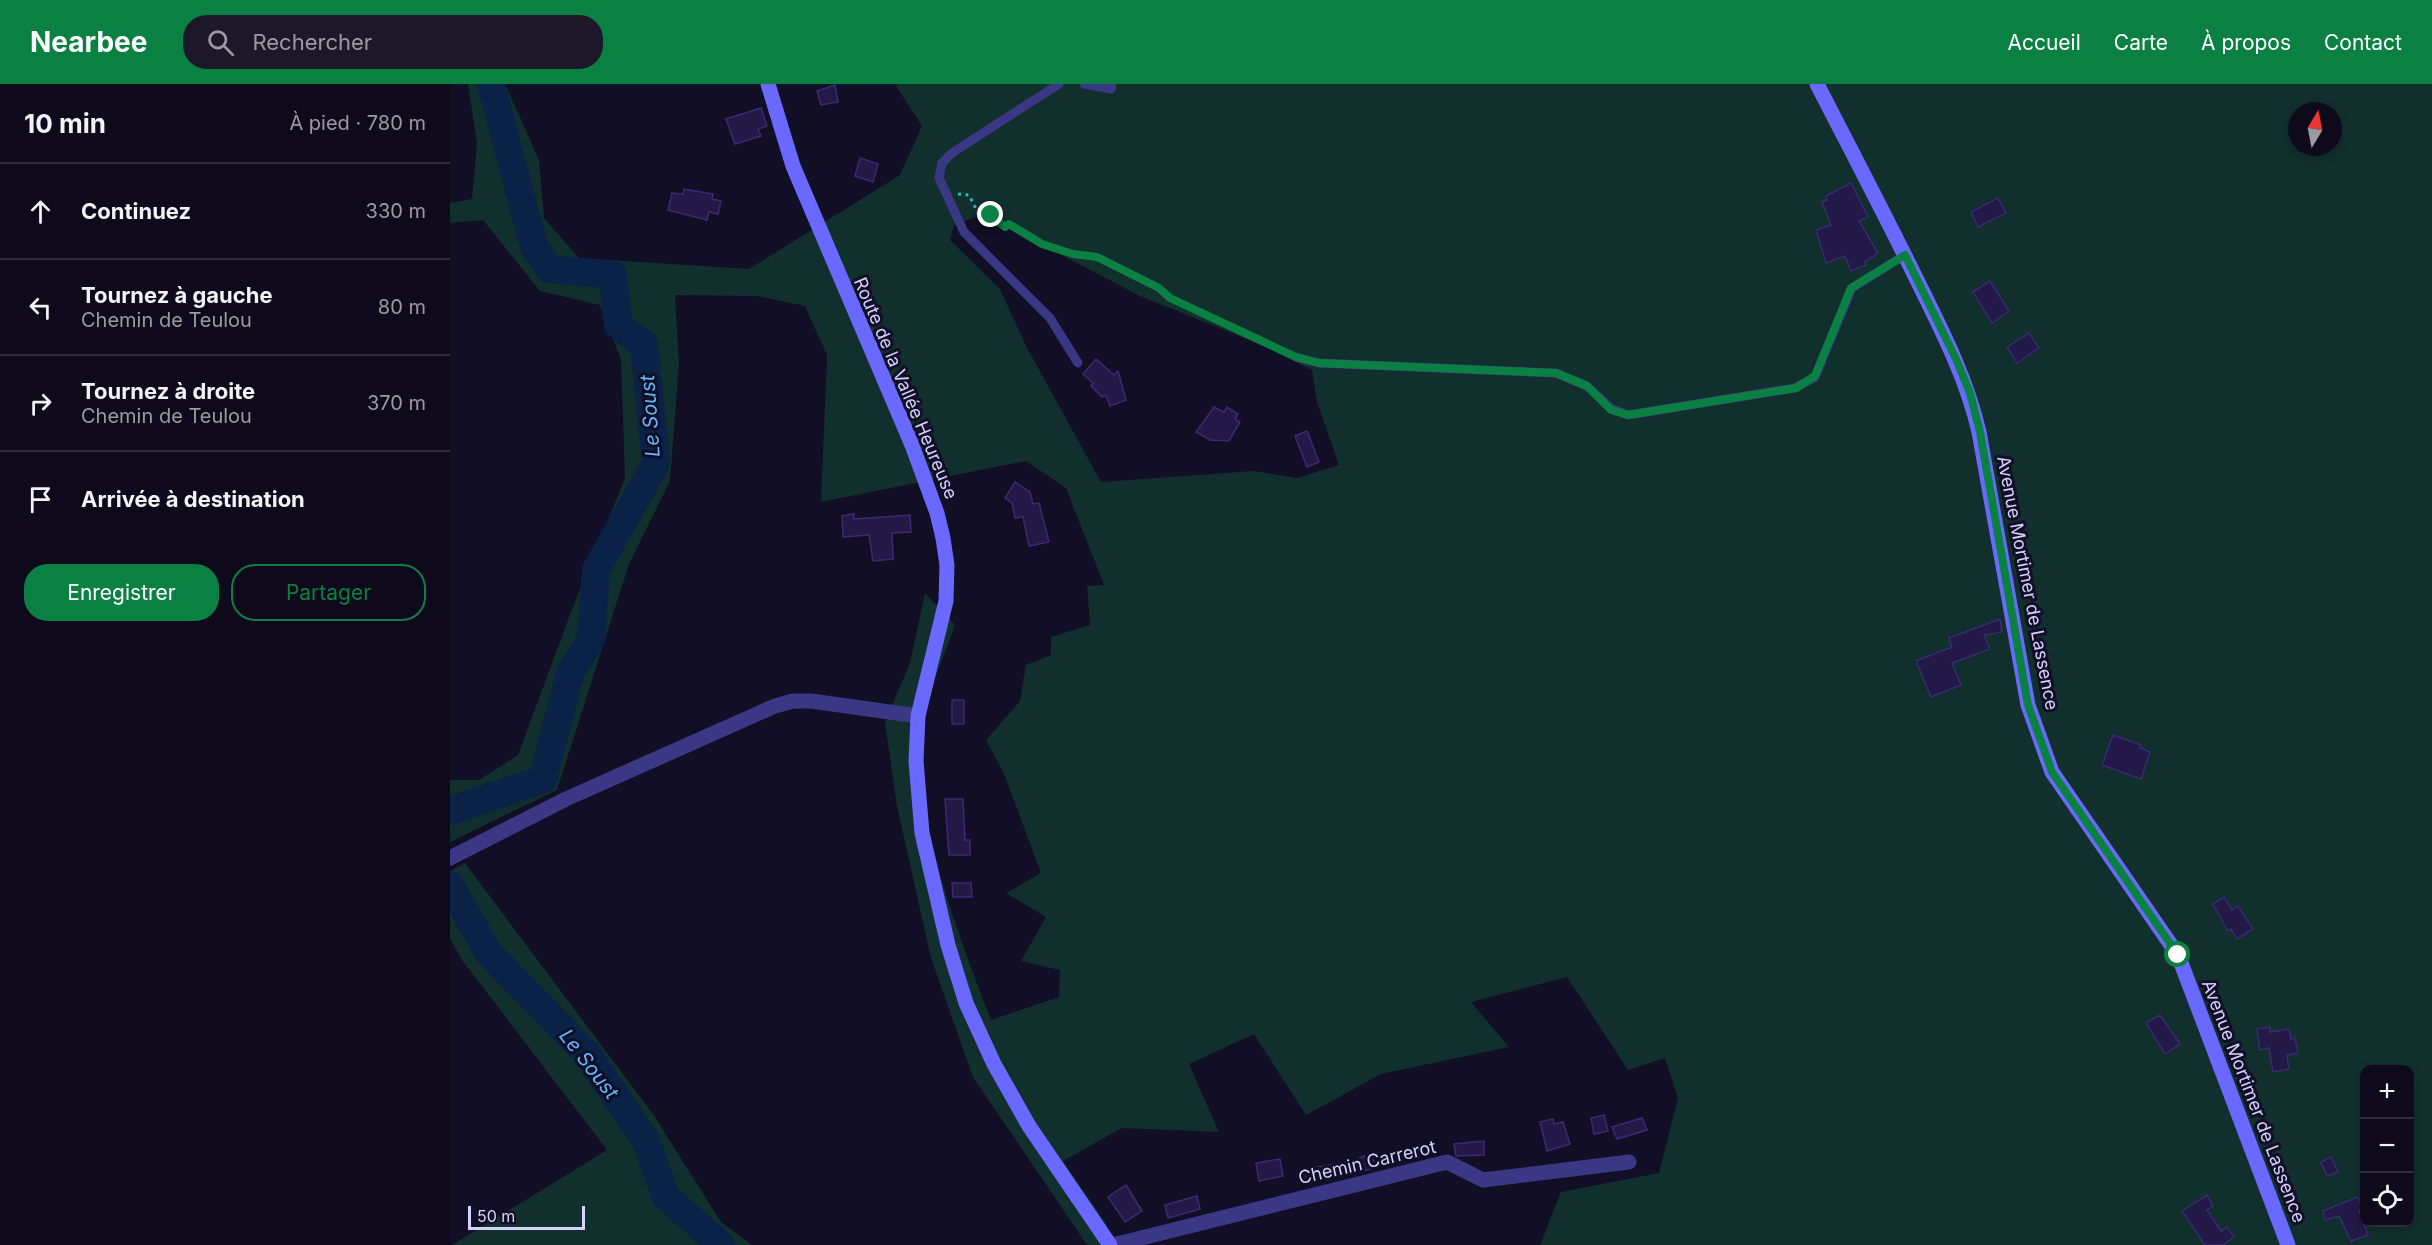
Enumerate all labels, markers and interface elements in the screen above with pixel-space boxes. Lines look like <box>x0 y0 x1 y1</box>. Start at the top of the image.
search box <box>183 15 603 69</box>
text: Nearbee <box>30 25 147 59</box>
icon: search <box>204 26 237 59</box>
text: Rechercher <box>252 29 372 55</box>
text: Accueil <box>2007 30 2081 55</box>
text: Carte <box>2114 30 2168 55</box>
text: À propos <box>2201 30 2291 55</box>
text: Contact <box>2324 30 2402 55</box>
north arrow <box>2288 102 2342 156</box>
text: 10 min <box>24 108 106 139</box>
text: À pied · 780 m <box>289 111 426 135</box>
icon: ahead <box>24 195 57 228</box>
text: Continuez <box>81 198 191 224</box>
text: 330 m <box>366 199 426 223</box>
route end <box>977 201 1003 227</box>
street label: Route de la Vallée Heureuse <box>850 274 962 502</box>
text: Tournez à gauche <box>81 282 273 308</box>
icon: left <box>24 291 57 324</box>
text: 80 m <box>378 295 426 319</box>
text: Chemin de Teulou <box>81 308 252 332</box>
water label: Le Soust <box>635 374 665 458</box>
text: Tournez à droite <box>81 378 255 404</box>
icon: right <box>24 387 57 420</box>
text: 370 m <box>367 391 426 415</box>
text: Chemin de Teulou <box>81 404 252 428</box>
street label: Avenue Mortimer de Lassence <box>1993 454 2063 712</box>
icon: arrive <box>24 483 57 516</box>
text: Arrivée à destination <box>81 486 305 512</box>
button: Enregistrer <box>24 564 219 621</box>
button: Partager <box>231 564 426 621</box>
route start <box>2164 941 2190 967</box>
street label: Avenue Mortimer de Lassence <box>2198 977 2310 1225</box>
water label: Le Soust <box>554 1024 624 1104</box>
map controls <box>2360 1065 2414 1227</box>
button: + <box>2360 1065 2414 1119</box>
button: − <box>2360 1119 2414 1173</box>
street label: Chemin Carrerot <box>1296 1136 1438 1188</box>
button: locate <box>2360 1173 2414 1227</box>
scale bar <box>468 1203 585 1230</box>
text: 50 m <box>477 1206 515 1226</box>

